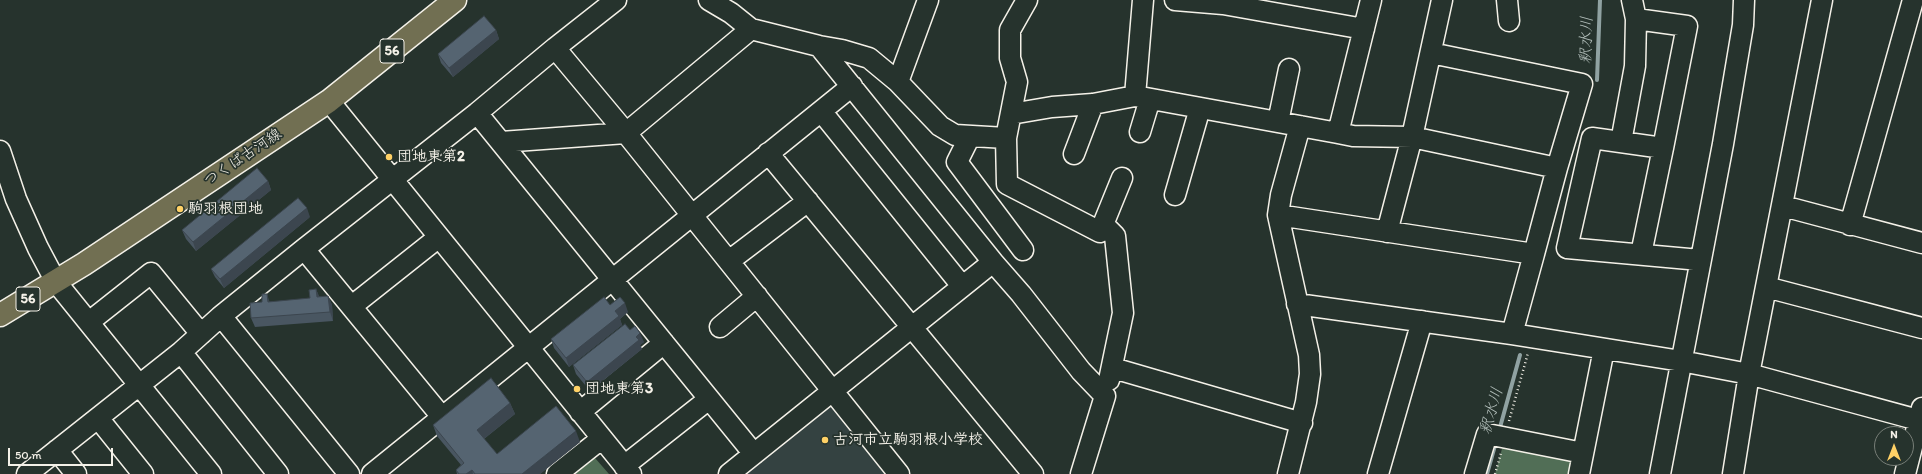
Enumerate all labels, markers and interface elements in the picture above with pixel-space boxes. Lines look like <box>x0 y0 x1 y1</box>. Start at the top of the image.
water label: 釈水川 <box>1577 16 1597 64</box>
road number: 56 <box>380 39 404 63</box>
street label: つくば古河線 <box>201 125 285 191</box>
place label: 団地東第2 <box>397 148 465 166</box>
marker: 団地東第2 <box>384 152 394 162</box>
place label: 駒羽根団地 <box>188 200 263 218</box>
marker: 駒羽根団地 <box>175 204 185 214</box>
road number: 56 <box>16 287 40 311</box>
place label: 団地東第3 <box>585 380 653 398</box>
marker: 団地東第3 <box>572 384 582 394</box>
water label: 釈水川 <box>1476 385 1508 437</box>
north arrow <box>1874 426 1914 466</box>
text: N <box>1890 428 1898 441</box>
place label: 古河市立駒羽根小学校 <box>833 431 983 449</box>
marker: 古河市立駒羽根小学校 <box>820 435 830 445</box>
scale bar <box>10 440 115 466</box>
text: 50 m <box>15 448 41 462</box>

